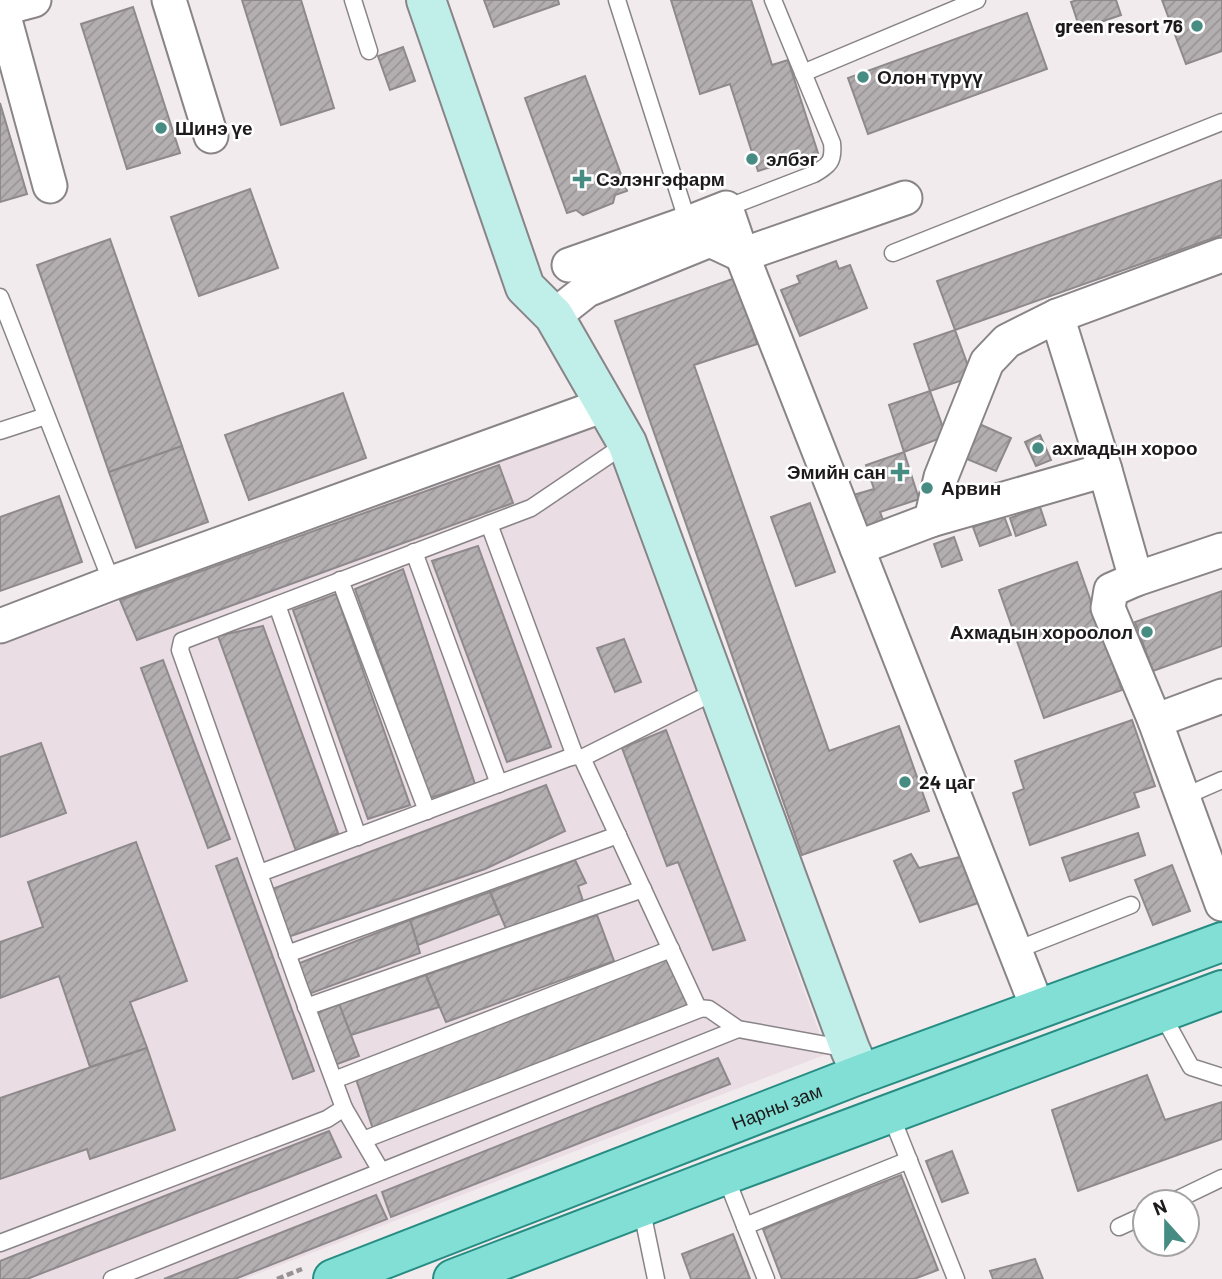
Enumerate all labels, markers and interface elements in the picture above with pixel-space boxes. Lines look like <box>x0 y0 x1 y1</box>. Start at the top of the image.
place label: green resort 76 <box>1055 14 1183 37</box>
marker: green resort 76 <box>1189 18 1205 34</box>
place label: Олон түрүү <box>877 65 983 88</box>
marker: Олон түрүү <box>855 69 871 85</box>
place label: Шинэ үе <box>175 116 253 139</box>
marker: Шинэ үе <box>153 120 169 136</box>
place label: элбэг <box>766 147 818 170</box>
marker: элбэг <box>744 151 760 167</box>
place label: Сэлэнгэфарм <box>596 167 725 190</box>
marker: Сэлэнгэфарм <box>574 171 590 187</box>
place label: ахмадын хороо <box>1052 436 1198 459</box>
marker: ахмадын хороо <box>1030 440 1046 456</box>
place label: Эмийн сан <box>787 460 886 483</box>
marker: Эмийн сан <box>892 464 908 480</box>
place label: Арвин <box>941 476 1001 499</box>
marker: Арвин <box>919 480 935 496</box>
place label: Ахмадын хороолол <box>950 620 1133 643</box>
marker: Ахмадын хороолол <box>1139 624 1155 640</box>
place label: 24 цаг <box>919 770 975 793</box>
marker: 24 цаг <box>897 774 913 790</box>
street label: Нарны зам <box>728 1078 825 1134</box>
north arrow <box>1131 1188 1201 1258</box>
text: N <box>1150 1194 1170 1220</box>

